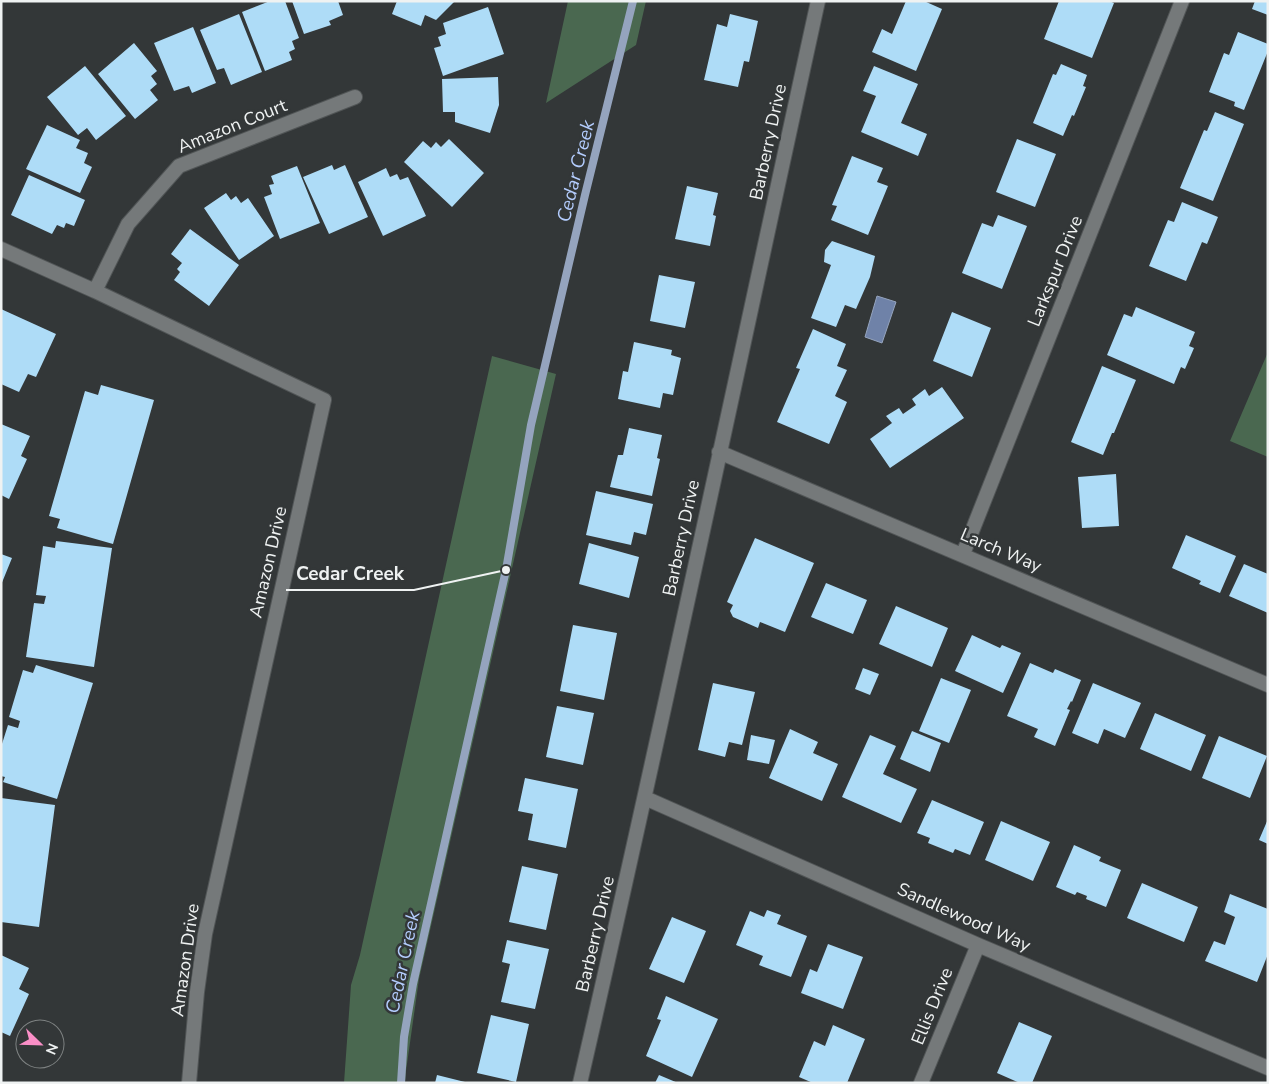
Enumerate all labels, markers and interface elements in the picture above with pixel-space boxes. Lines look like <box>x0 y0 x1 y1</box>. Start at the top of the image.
street label: Barberry Drive <box>744 82 792 202</box>
street label: Amazon Court <box>174 93 291 159</box>
water label: Cedar Creek <box>551 117 601 225</box>
street label: Larkspur Drive <box>1022 212 1088 330</box>
street label: Barberry Drive <box>657 478 705 598</box>
street label: Amazon Drive <box>244 504 292 620</box>
street label: Larch Way <box>957 522 1046 578</box>
callout: Cedar Creek <box>286 556 414 590</box>
text: Cedar Creek <box>296 561 405 587</box>
street label: Barberry Drive <box>570 874 620 994</box>
street label: Sandlewood Way <box>894 877 1035 957</box>
street label: Amazon Drive <box>165 902 205 1018</box>
water label: Cedar Creek <box>379 908 427 1016</box>
street label: Ellis Drive <box>906 964 958 1048</box>
north arrow <box>15 1019 65 1069</box>
text: N <box>41 1040 62 1057</box>

